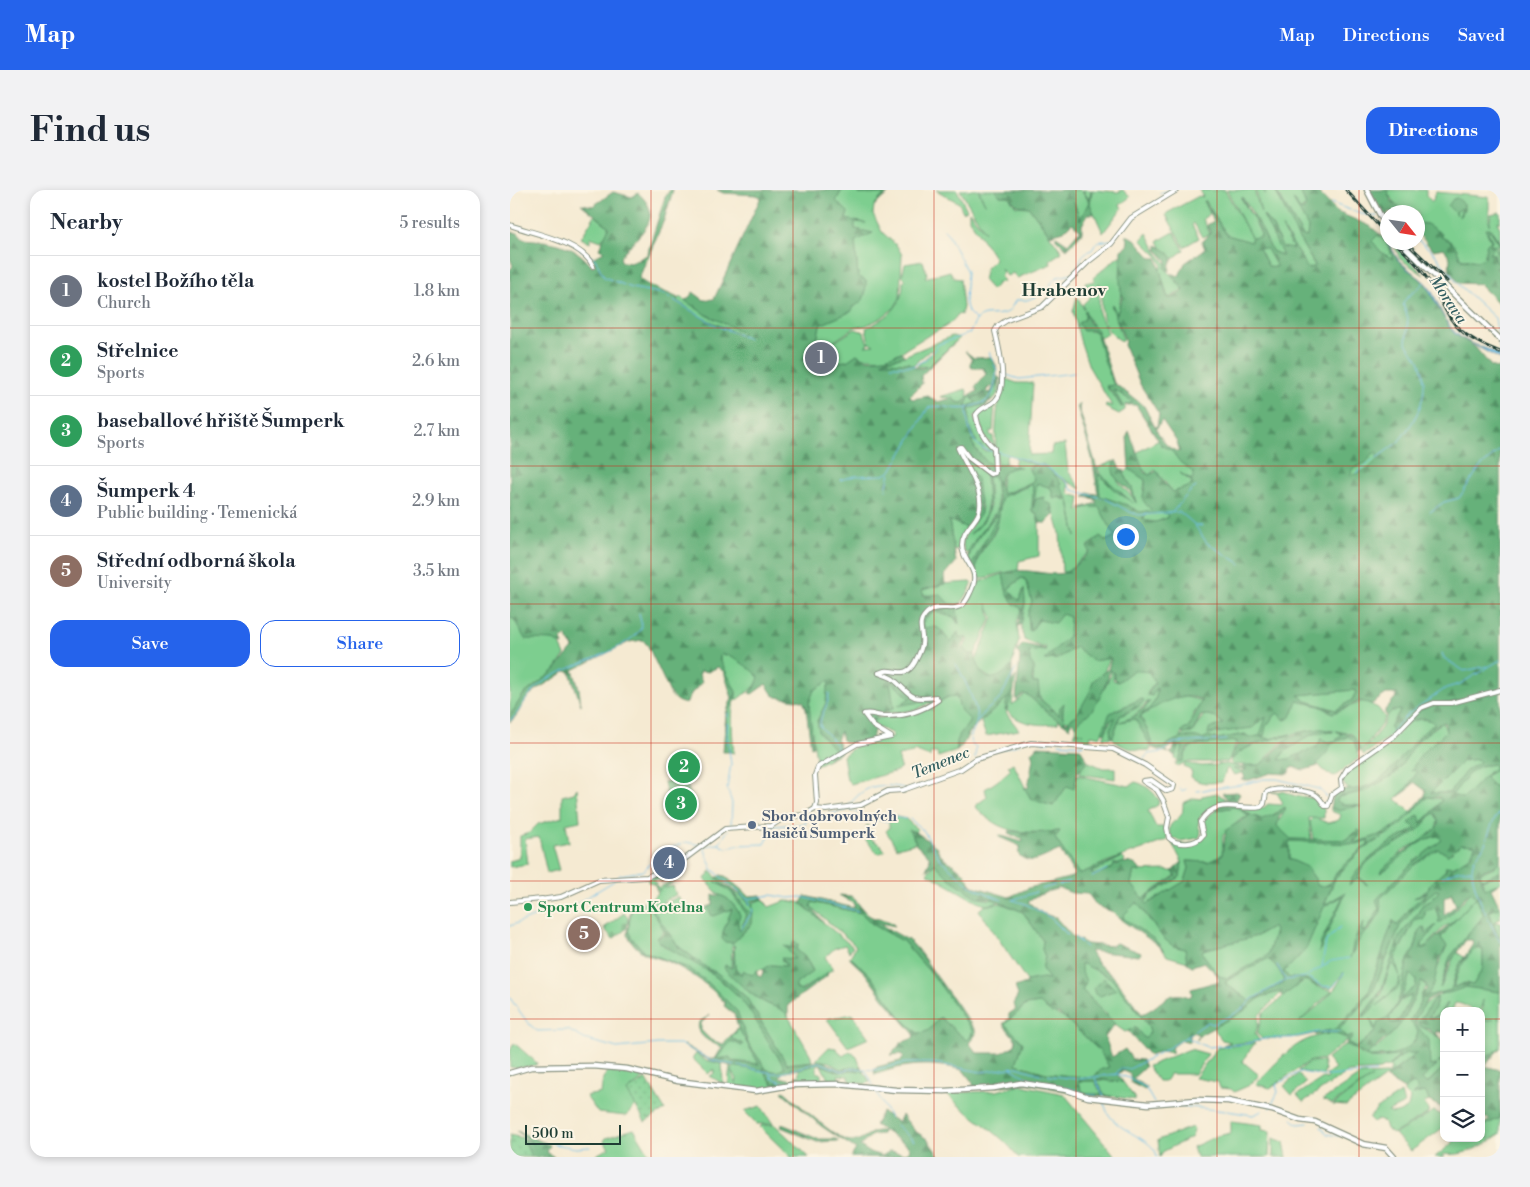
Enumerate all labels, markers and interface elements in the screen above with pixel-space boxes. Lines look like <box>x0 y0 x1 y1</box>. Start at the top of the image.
text: Map <box>25 20 75 50</box>
text: Map <box>1279 24 1315 47</box>
text: Directions <box>1343 24 1430 47</box>
text: Saved <box>1458 24 1505 47</box>
button: Directions <box>1366 107 1500 154</box>
text: Find us <box>30 109 150 152</box>
north arrow <box>1380 205 1425 250</box>
text: Nearby <box>50 210 123 236</box>
text: 5 results <box>399 213 460 233</box>
text: kostel Božího těla <box>97 269 254 293</box>
water label: Morava <box>1425 271 1472 328</box>
district label: Hrabenov <box>1022 279 1108 302</box>
text: 1 <box>62 281 70 301</box>
text: 1.8 km <box>414 281 460 301</box>
text: Church <box>97 293 151 313</box>
text: Střelnice <box>97 339 179 363</box>
pin: 1 <box>805 339 837 377</box>
text: 2 <box>61 351 71 371</box>
text: 2.6 km <box>412 351 460 371</box>
text: Sports <box>97 363 144 383</box>
text: baseballové hřiště Šumperk <box>97 409 344 433</box>
text: 3 <box>61 421 71 441</box>
text: 2.7 km <box>414 421 460 441</box>
text: Sports <box>97 433 144 453</box>
text: Šumperk 4 <box>97 479 196 503</box>
text: 4 <box>61 491 71 511</box>
text: 2.9 km <box>412 491 460 511</box>
text: Public building · Temenická <box>97 503 297 523</box>
your location <box>1113 524 1139 550</box>
text: Střední odborná škola <box>97 549 296 573</box>
text: 5 <box>61 561 71 581</box>
text: 3.5 km <box>413 561 460 581</box>
text: University <box>97 573 171 593</box>
button: Save <box>50 620 250 667</box>
button: Share <box>260 620 460 667</box>
water label: Temenec <box>908 742 973 784</box>
pin: 2 <box>668 748 700 786</box>
pin: 3 <box>665 785 697 823</box>
place label: Sbor dobrovolných hasičů Šumperk <box>762 807 898 843</box>
marker: Sbor dobrovolných hasičů Šumperk <box>746 819 758 831</box>
pin: 4 <box>653 844 685 882</box>
place label: Sport Centrum Kotelna <box>538 898 704 917</box>
marker: Sport Centrum Kotelna <box>522 901 534 913</box>
pin: 5 <box>568 915 600 953</box>
map controls <box>1440 1007 1485 1142</box>
button: + <box>1440 1007 1485 1052</box>
button: − <box>1440 1052 1485 1097</box>
button: layers <box>1440 1097 1485 1142</box>
scale bar <box>525 1122 621 1145</box>
text: 500 m <box>532 1125 573 1143</box>

